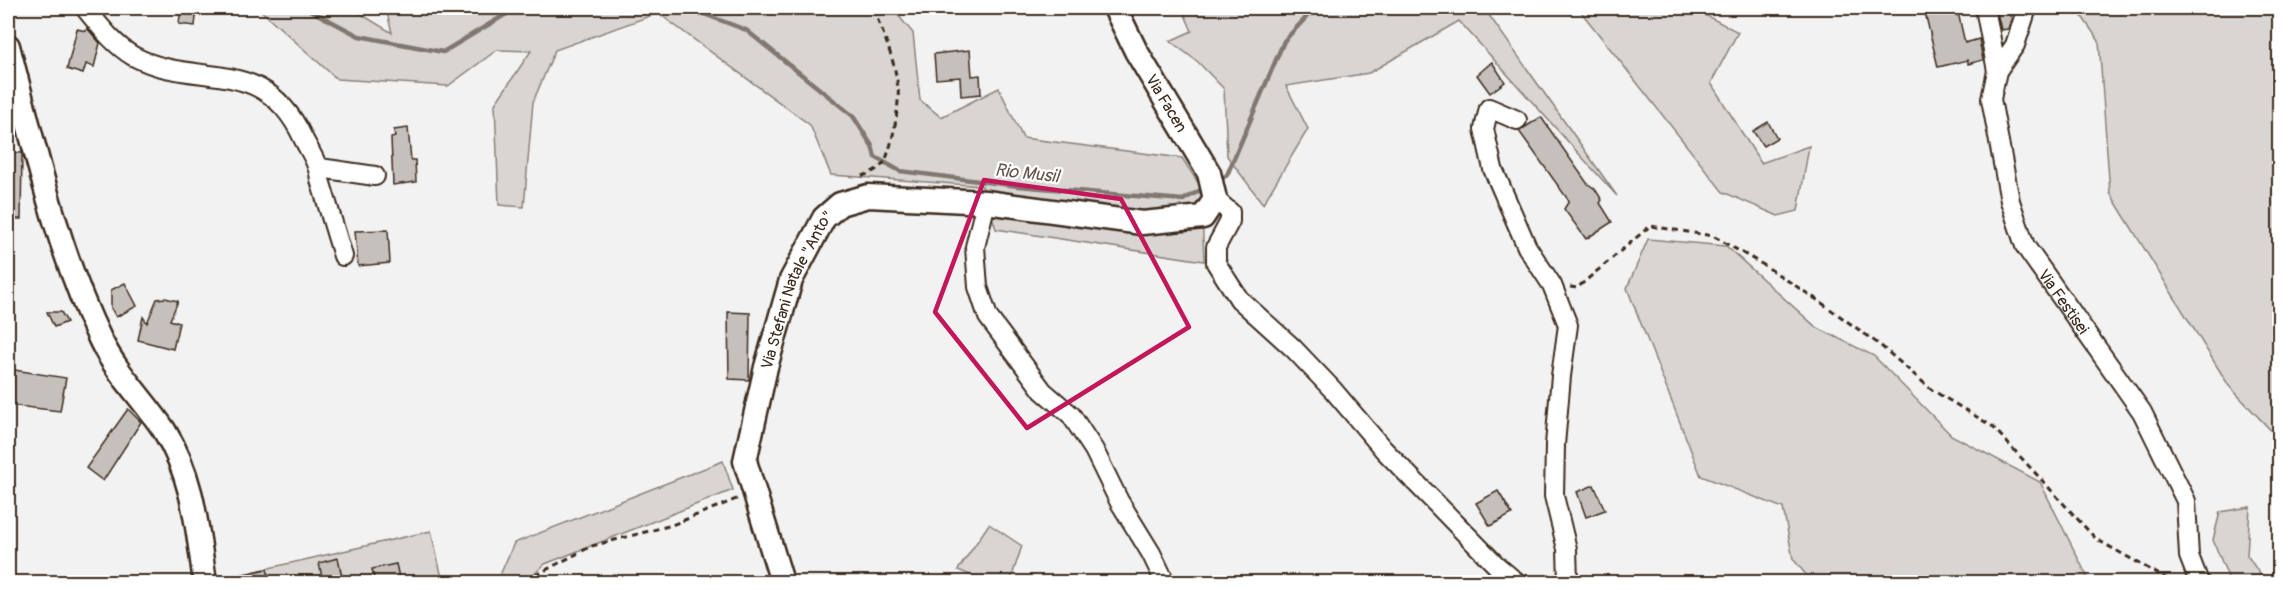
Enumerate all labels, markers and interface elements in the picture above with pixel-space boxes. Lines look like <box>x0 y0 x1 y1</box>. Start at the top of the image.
street label: Via Facen <box>1141 71 1191 136</box>
water label: Rio Musil <box>994 159 1062 188</box>
street label: Via Stefani Natale "Anto" <box>757 207 837 372</box>
street label: Via Festisei <box>2033 266 2093 338</box>

